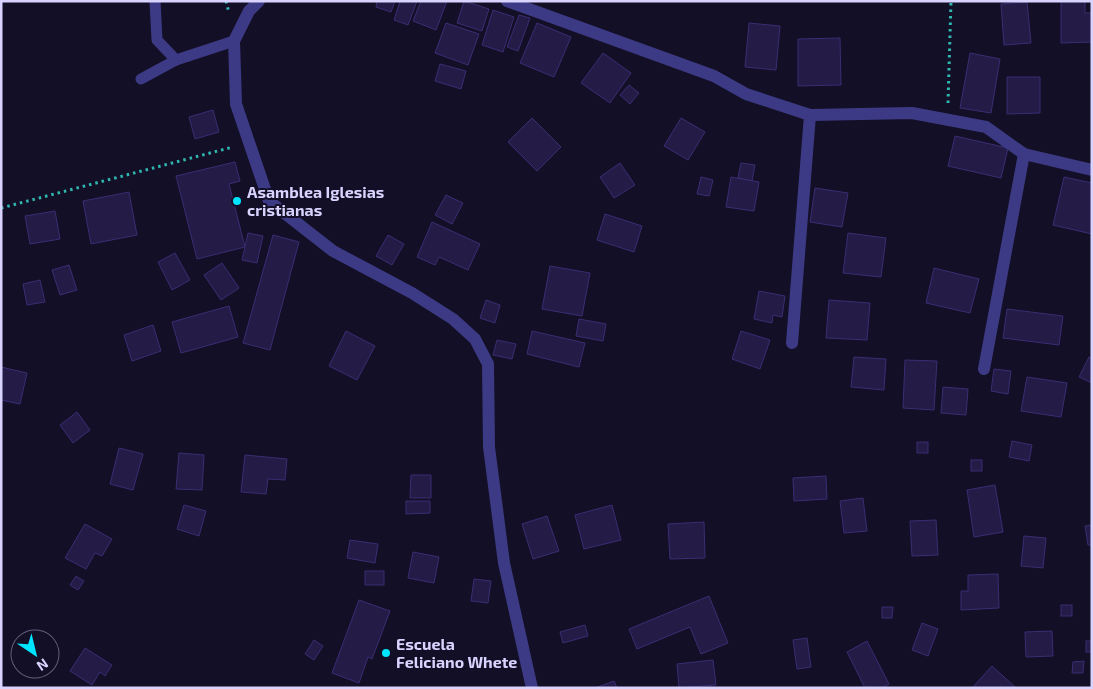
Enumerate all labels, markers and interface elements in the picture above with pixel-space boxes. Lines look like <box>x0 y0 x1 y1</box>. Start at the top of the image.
place label: Asamblea Iglesias cristianas <box>247 182 384 219</box>
marker: Asamblea Iglesias cristianas <box>231 195 243 207</box>
north arrow <box>10 629 60 679</box>
place label: Escuela Feliciano Whete <box>396 634 517 671</box>
marker: Escuela Feliciano Whete <box>380 647 392 659</box>
text: N <box>34 655 52 675</box>

